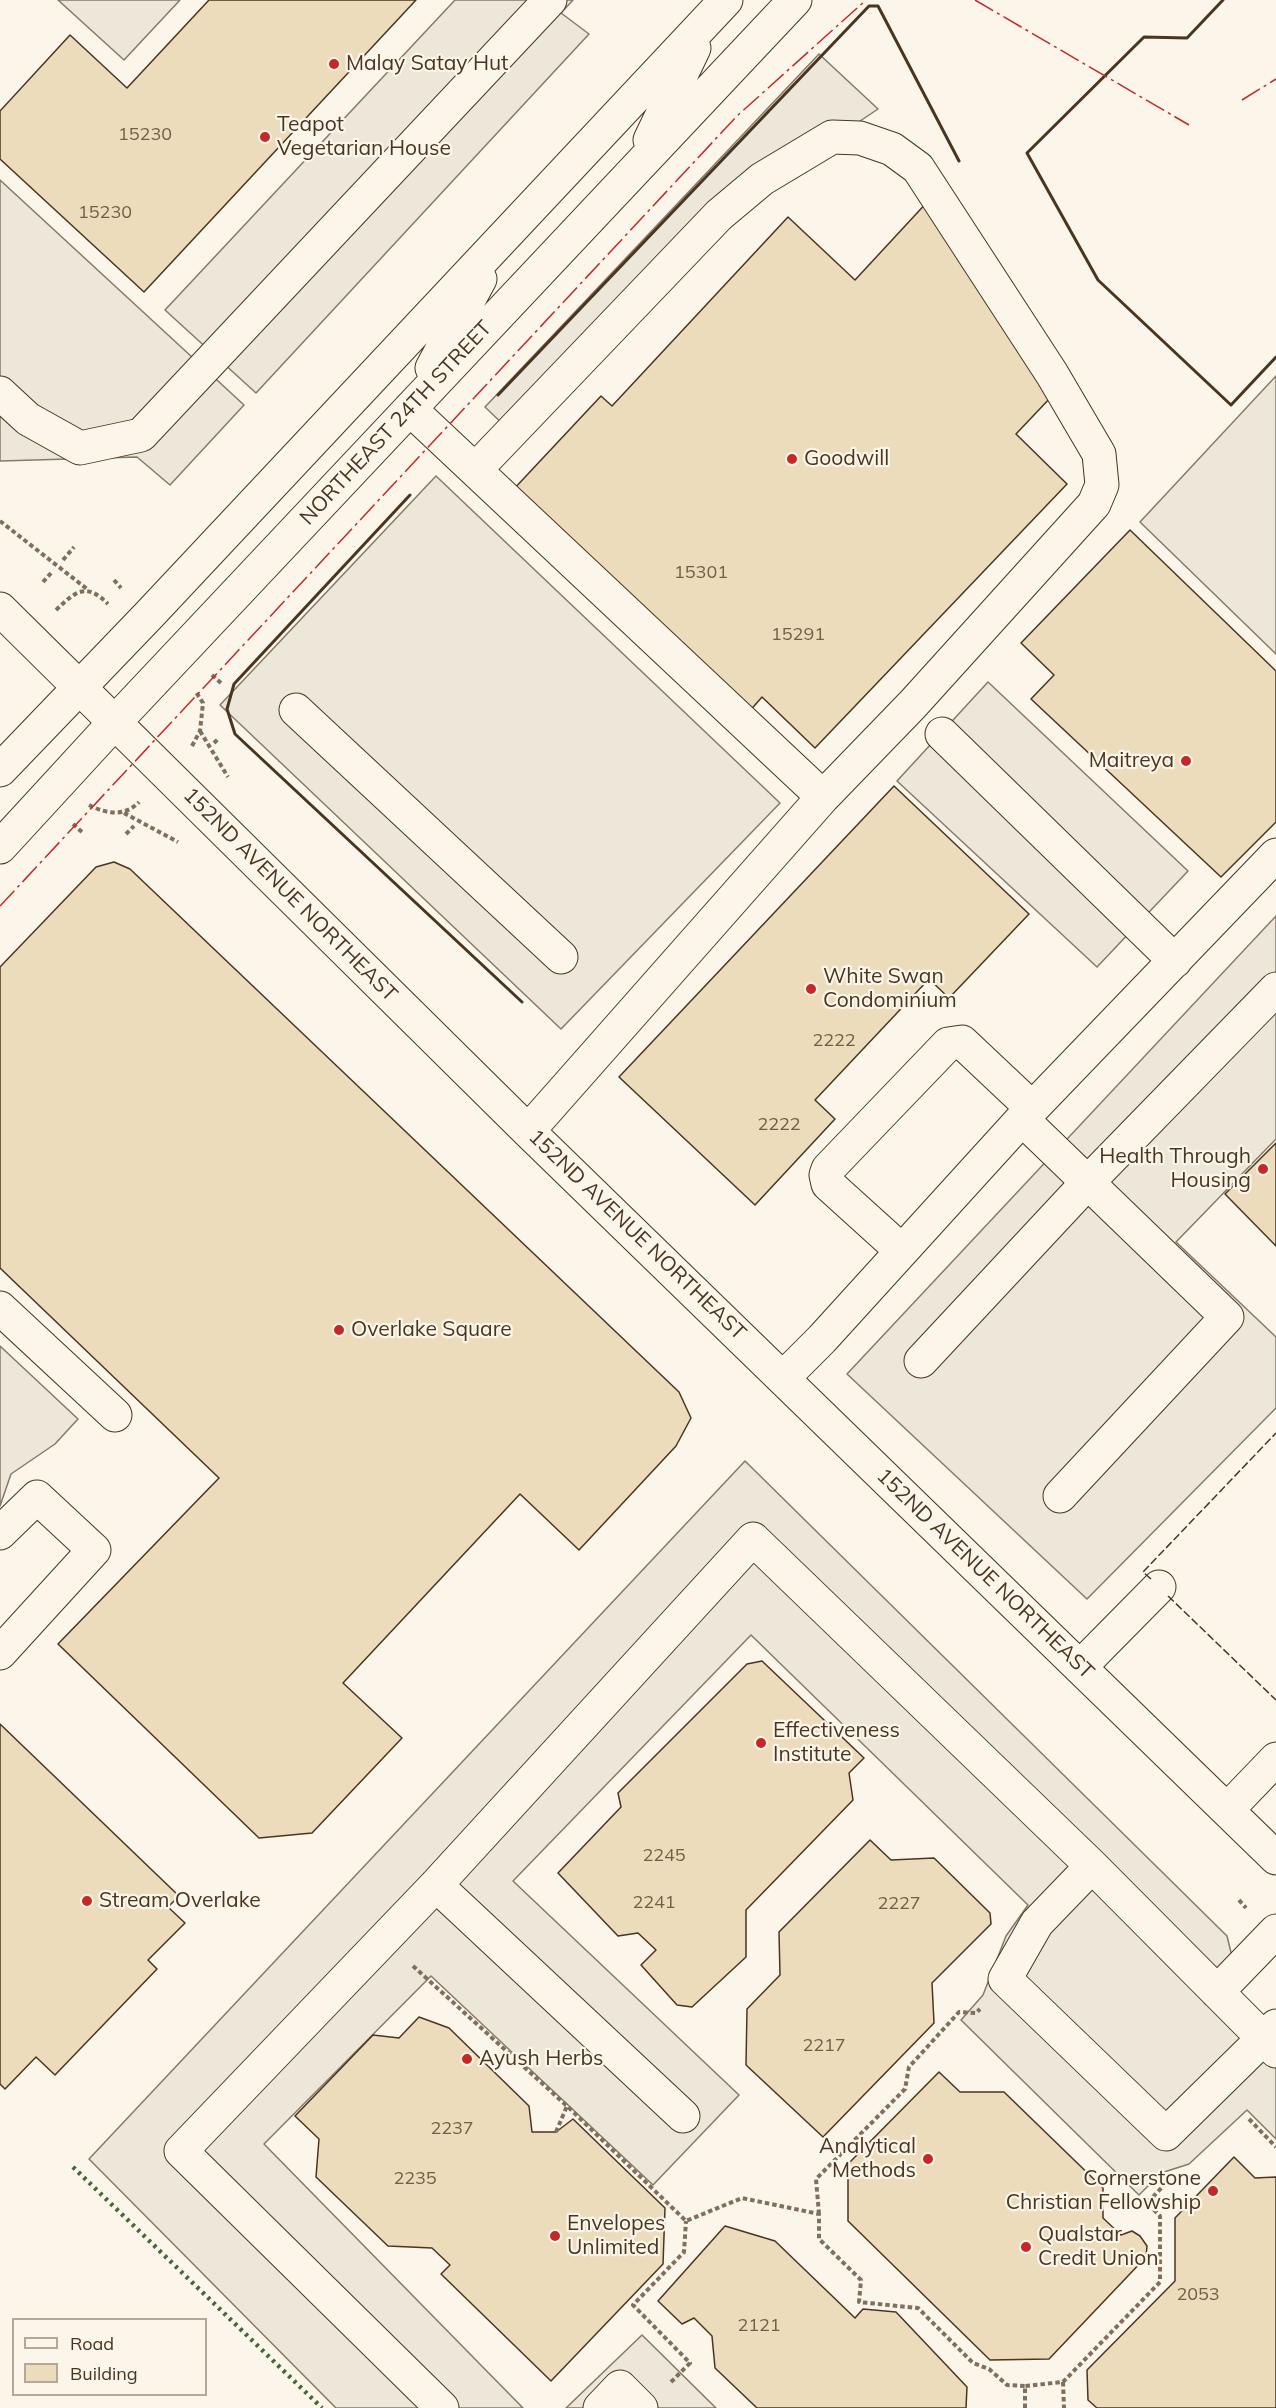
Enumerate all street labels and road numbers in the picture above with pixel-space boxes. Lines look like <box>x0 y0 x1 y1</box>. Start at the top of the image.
street label: NORTHEAST 24TH STREET <box>295 316 497 530</box>
street label: 152ND AVENUE NORTHEAST <box>178 783 402 1007</box>
street label: 152ND AVENUE NORTHEAST <box>523 1124 751 1346</box>
street label: 152ND AVENUE NORTHEAST <box>871 1463 1099 1685</box>

